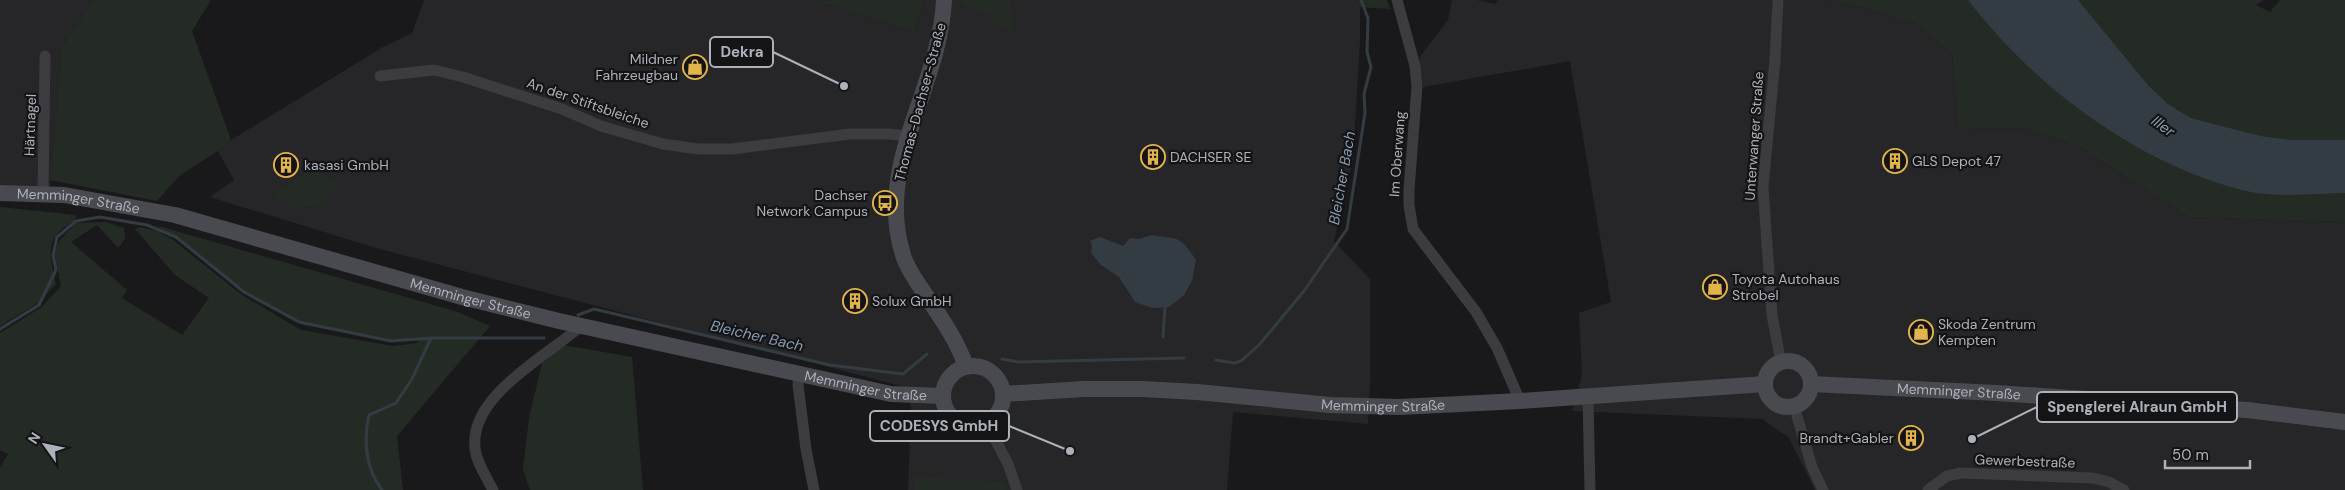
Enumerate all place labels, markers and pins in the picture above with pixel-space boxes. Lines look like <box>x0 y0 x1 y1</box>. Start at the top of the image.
callout: Dekra <box>710 37 773 67</box>
place label: Mildner Fahrzeugbau <box>596 50 678 84</box>
shop icon: Mildner Fahrzeugbau <box>682 54 708 80</box>
building icon: DACHSER SE <box>1140 144 1166 170</box>
place label: DACHSER SE <box>1170 148 1251 166</box>
building icon: GLS Depot 47 <box>1882 148 1908 174</box>
building icon: kasasi GmbH <box>273 152 299 178</box>
place label: GLS Depot 47 <box>1912 152 2001 170</box>
place label: kasasi GmbH <box>304 156 389 174</box>
place label: Dachser Network Campus <box>757 186 868 220</box>
bus stop icon: Dachser Network Campus <box>872 190 898 216</box>
place label: Toyota Autohaus Strobel <box>1732 270 1840 304</box>
shop icon: Toyota Autohaus Strobel <box>1702 274 1728 300</box>
building icon: Solux GmbH <box>842 288 868 314</box>
place label: Solux GmbH <box>872 292 952 310</box>
place label: Skoda Zentrum Kempten <box>1938 315 2036 349</box>
shop icon: Skoda Zentrum Kempten <box>1908 319 1934 345</box>
callout: Spenglerei Alraun GmbH <box>2037 392 2237 422</box>
callout: CODESYS GmbH <box>870 411 1009 441</box>
building icon: Brandt+Gabler <box>1898 425 1924 451</box>
place label: Brandt+Gabler <box>1800 429 1894 447</box>

